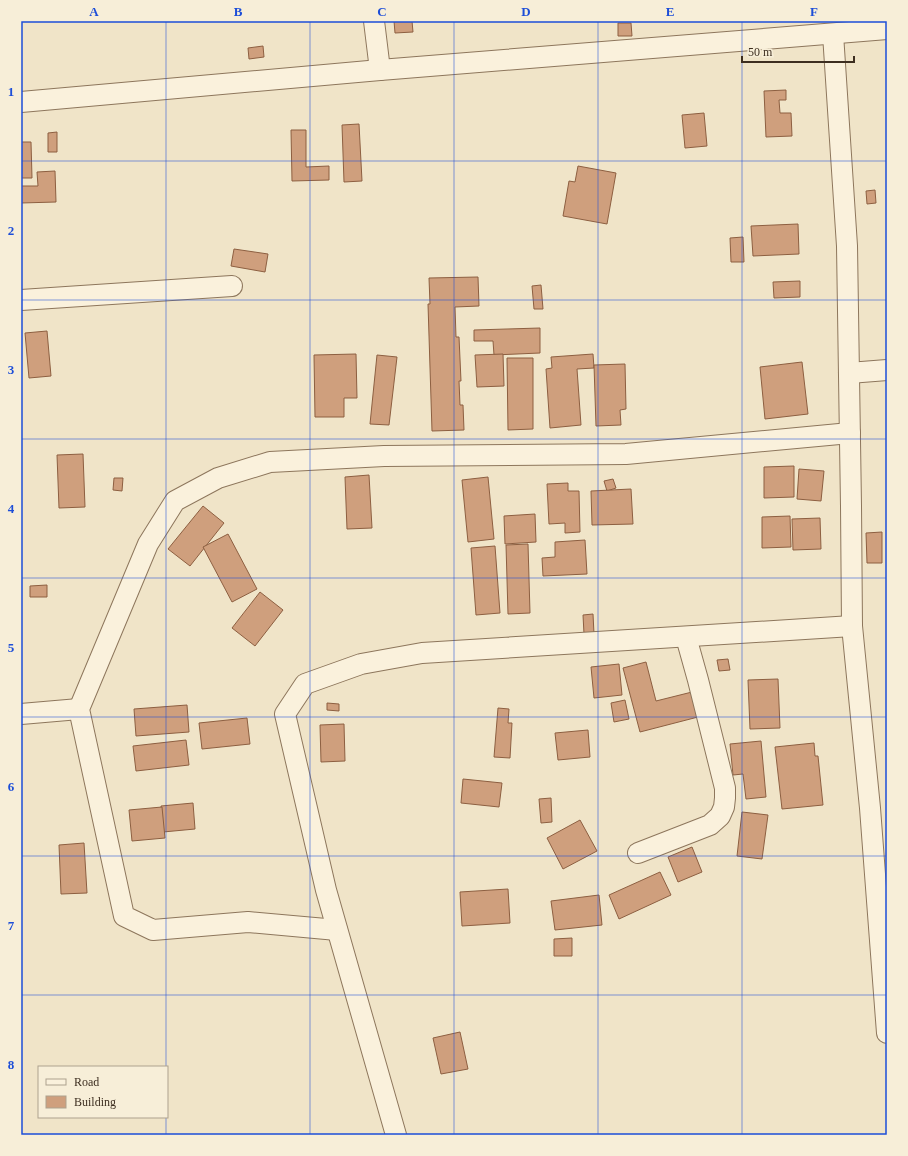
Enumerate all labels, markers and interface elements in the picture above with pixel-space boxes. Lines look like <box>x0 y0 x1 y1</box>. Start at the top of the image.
text: A <box>89 4 99 19</box>
text: B <box>234 4 243 19</box>
text: C <box>377 4 387 19</box>
text: D <box>521 4 531 19</box>
text: E <box>666 4 674 19</box>
text: F <box>810 4 818 19</box>
scale bar <box>742 38 854 64</box>
text: 50 m <box>748 45 773 59</box>
text: 1 <box>8 84 14 99</box>
text: 2 <box>8 223 14 238</box>
text: 3 <box>8 362 15 377</box>
text: 4 <box>8 501 15 516</box>
text: 5 <box>8 640 15 655</box>
text: 6 <box>8 779 15 794</box>
text: 7 <box>8 918 15 933</box>
text: 8 <box>8 1057 15 1072</box>
legend <box>38 1066 168 1118</box>
text: Road <box>74 1075 99 1089</box>
text: Building <box>74 1095 116 1109</box>

